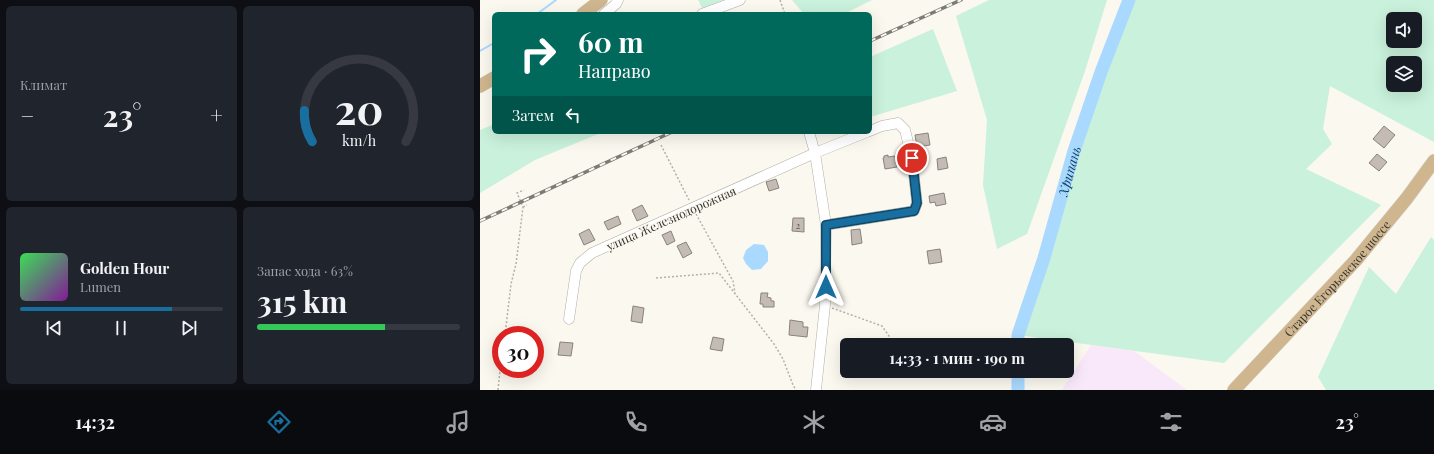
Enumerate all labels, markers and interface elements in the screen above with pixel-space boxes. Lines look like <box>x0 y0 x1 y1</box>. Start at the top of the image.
map controls <box>1386 12 1422 92</box>
button: sound <box>1386 12 1422 48</box>
text: 60 m <box>578 23 644 60</box>
icon: right <box>512 28 564 80</box>
button: layers <box>1386 56 1422 92</box>
text: Направо <box>578 59 651 83</box>
text: Климат <box>20 76 67 93</box>
text: 20 <box>334 79 383 134</box>
text: 23° <box>103 95 142 135</box>
text: − <box>20 100 34 130</box>
text: + <box>210 100 223 130</box>
icon: left <box>562 104 584 126</box>
text: Затем <box>512 105 554 125</box>
text: km/h <box>341 130 376 149</box>
pin <box>895 141 929 175</box>
water label: Хрипань <box>1053 143 1084 199</box>
icon: arrive <box>901 147 923 169</box>
street label: улица Железнодорожная <box>603 182 739 254</box>
street label: Старое Егорьевское шоссе <box>1280 217 1394 340</box>
house number: 2 <box>796 218 801 232</box>
text: Golden Hour <box>80 258 169 278</box>
text: Запас хода · 63% <box>257 262 353 279</box>
position arrow <box>805 266 847 308</box>
text: Lumen <box>80 278 121 295</box>
text: 315 km <box>257 281 347 321</box>
icon: previous <box>43 317 65 339</box>
icon: pause <box>110 317 132 339</box>
icon: next <box>178 317 200 339</box>
speed limit sign: 30 <box>492 326 544 378</box>
text: 14:33 · 1 мин · 190 m <box>889 348 1025 368</box>
icon: directions <box>265 408 293 436</box>
icon: music <box>444 408 472 436</box>
icon: phone <box>622 408 650 436</box>
icon: climate <box>800 408 828 436</box>
icon: car <box>979 408 1007 436</box>
icon: filters <box>1157 408 1185 436</box>
text: 14:32 <box>75 410 115 434</box>
text: 23° <box>1336 410 1359 434</box>

